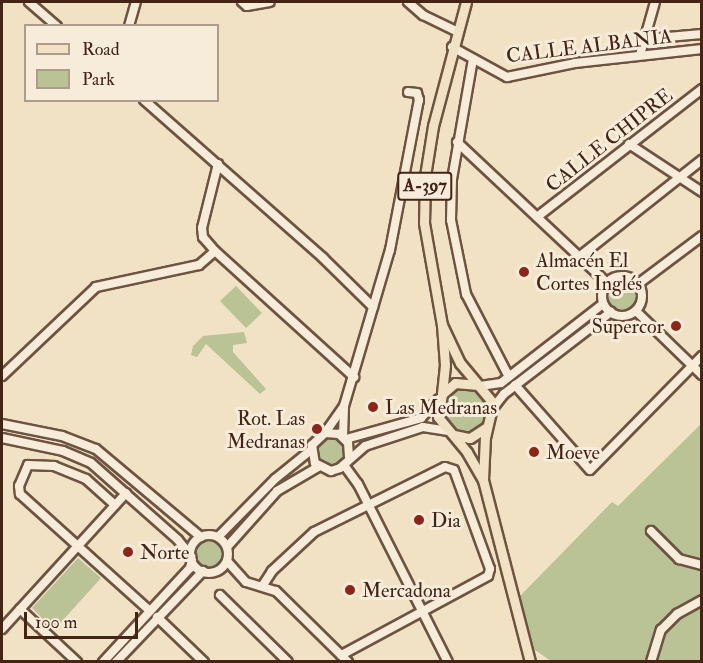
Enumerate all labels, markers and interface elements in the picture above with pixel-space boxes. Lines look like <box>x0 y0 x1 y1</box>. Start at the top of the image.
legend <box>24 24 219 102</box>
street label: CALLE ALBANIA <box>505 24 673 68</box>
text: Road <box>82 38 120 61</box>
text: Park <box>82 68 115 91</box>
street label: CALLE CHIPRE <box>541 83 677 197</box>
road number: A-397 <box>396 171 454 201</box>
place label: Almacén El Cortes Inglés <box>536 248 642 295</box>
marker: Almacén El Cortes Inglés <box>517 265 531 279</box>
place label: Supercor <box>592 314 664 338</box>
marker: Supercor <box>669 319 683 333</box>
place label: Las Medranas <box>385 395 497 419</box>
marker: Las Medranas <box>366 400 380 414</box>
place label: Rot. Las Medranas <box>227 406 305 453</box>
marker: Rot. Las Medranas <box>310 422 324 436</box>
place label: Moeve <box>546 440 600 464</box>
marker: Moeve <box>527 445 541 459</box>
place label: Dia <box>431 508 461 532</box>
marker: Dia <box>412 513 426 527</box>
place label: Norte <box>140 540 189 564</box>
marker: Norte <box>121 545 135 559</box>
place label: Mercadona <box>362 578 451 602</box>
marker: Mercadona <box>343 583 357 597</box>
scale bar <box>27 600 141 638</box>
text: 100 m <box>35 611 78 634</box>

